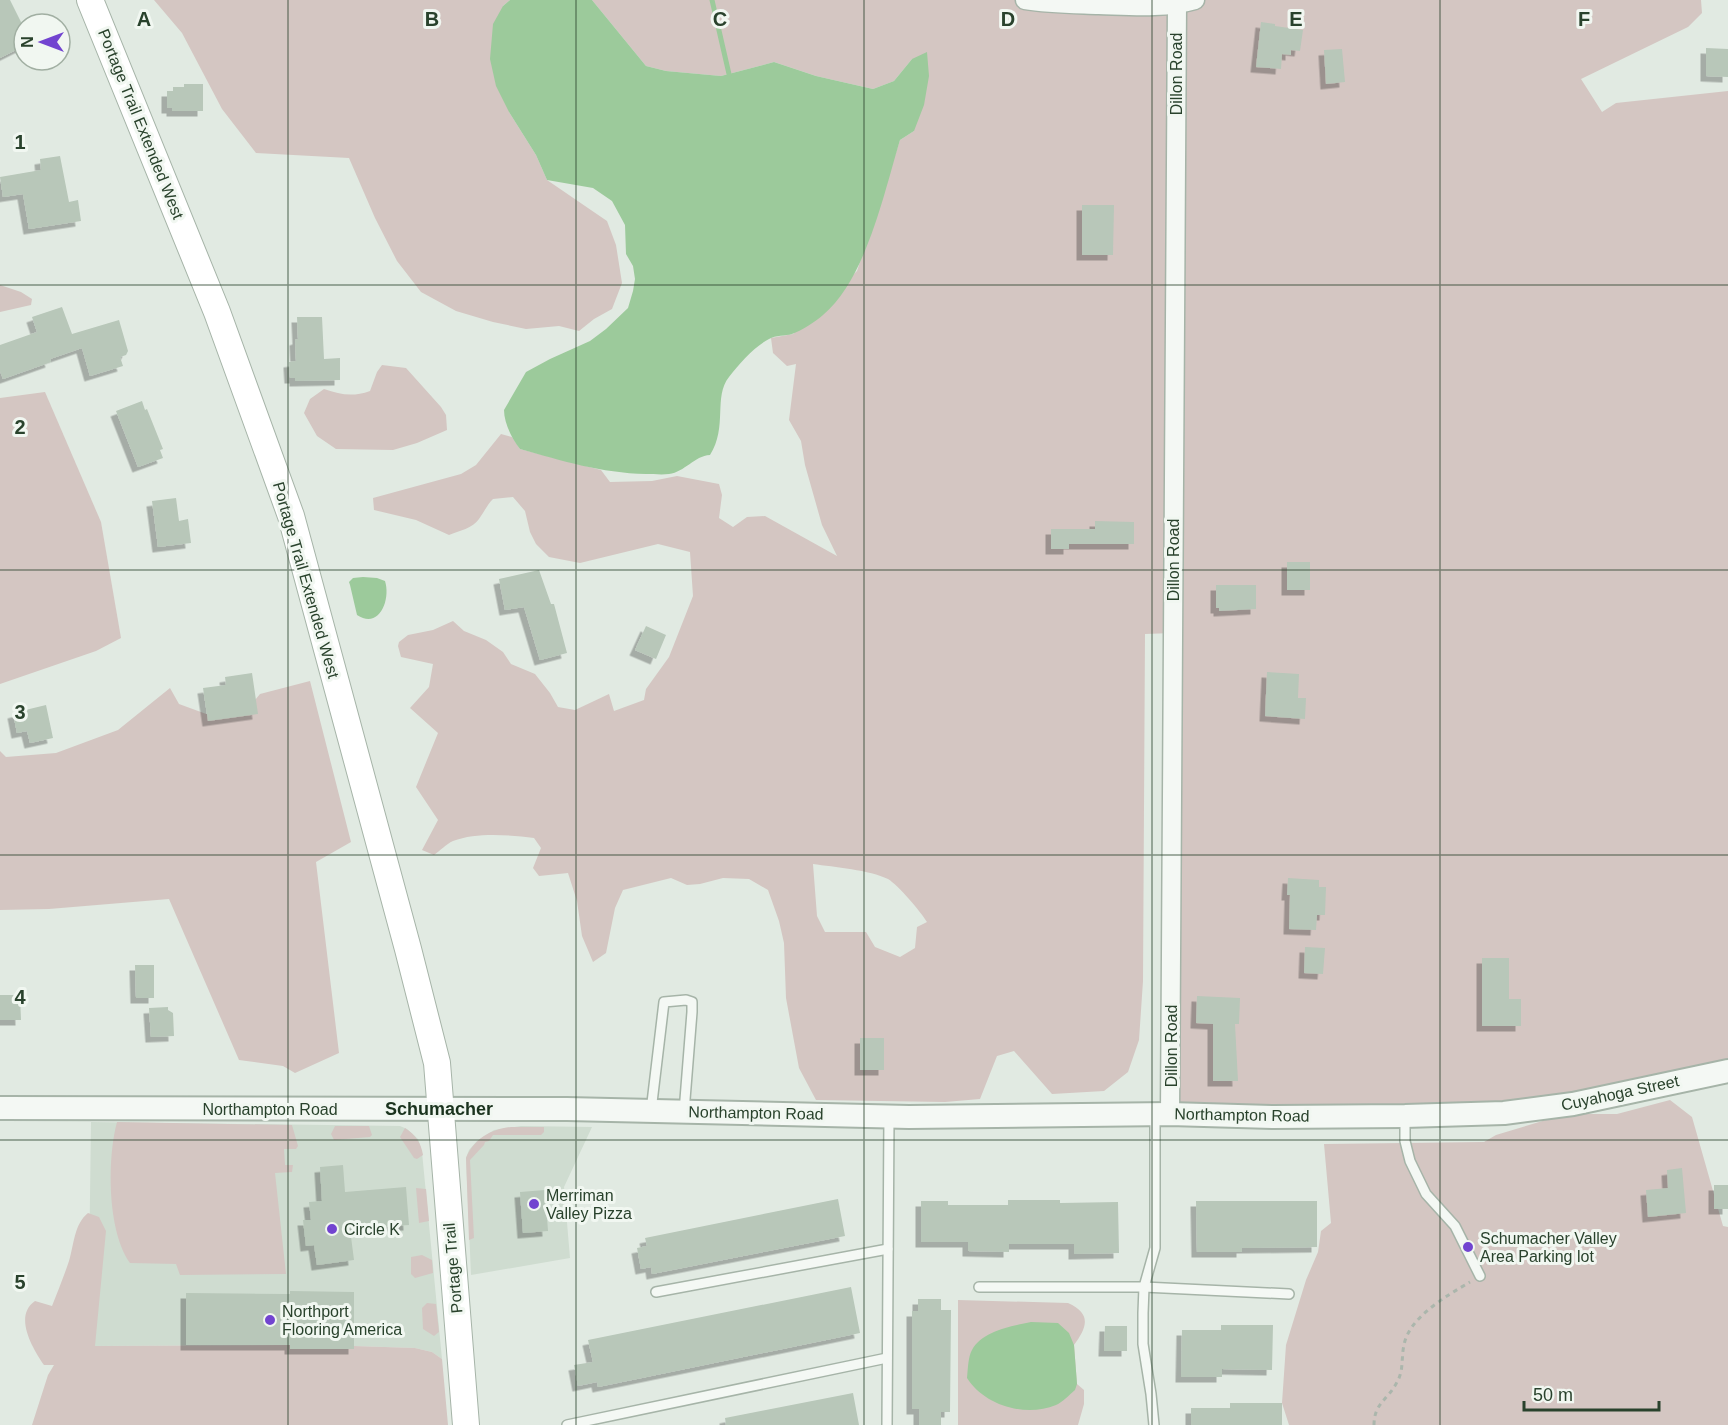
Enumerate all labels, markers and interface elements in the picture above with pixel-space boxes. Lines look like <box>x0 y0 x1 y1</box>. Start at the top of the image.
text: A <box>137 8 151 30</box>
text: B <box>425 8 439 30</box>
text: C <box>713 8 727 30</box>
text: D <box>1001 8 1015 30</box>
text: E <box>1289 8 1303 30</box>
text: F <box>1578 8 1590 30</box>
north arrow <box>12 12 72 72</box>
street label: Portage Trail Extended West <box>95 27 187 222</box>
street label: Dillon Road <box>1168 33 1185 115</box>
text: N <box>19 36 36 48</box>
text: 1 <box>14 131 26 153</box>
text: 2 <box>14 416 26 438</box>
street label: Portage Trail Extended West <box>270 480 342 681</box>
street label: Dillon Road <box>1165 519 1182 601</box>
text: 3 <box>14 701 26 723</box>
text: 4 <box>14 986 26 1008</box>
street label: Dillon Road <box>1163 1005 1180 1087</box>
street label: Cuyahoga Street <box>1560 1072 1681 1114</box>
district label: Schumacher <box>385 1099 493 1119</box>
street label: Northampton Road <box>202 1101 338 1118</box>
street label: Northampton Road <box>688 1103 824 1123</box>
street label: Northampton Road <box>1174 1105 1310 1125</box>
place label: Merriman Valley Pizza <box>546 1187 632 1222</box>
marker: Merriman Valley Pizza <box>527 1197 541 1211</box>
place label: Circle K <box>344 1221 400 1238</box>
marker: Circle K <box>325 1222 339 1236</box>
street label: Portage Trail <box>441 1222 465 1314</box>
place label: Schumacher Valley Area Parking lot <box>1480 1230 1617 1265</box>
marker: Schumacher Valley Area Parking lot <box>1461 1240 1475 1254</box>
text: 5 <box>14 1271 26 1293</box>
place label: Northport Flooring America <box>282 1303 402 1338</box>
marker: Northport Flooring America <box>263 1313 277 1327</box>
scale bar <box>1524 1374 1659 1412</box>
text: 50 m <box>1533 1385 1573 1405</box>

